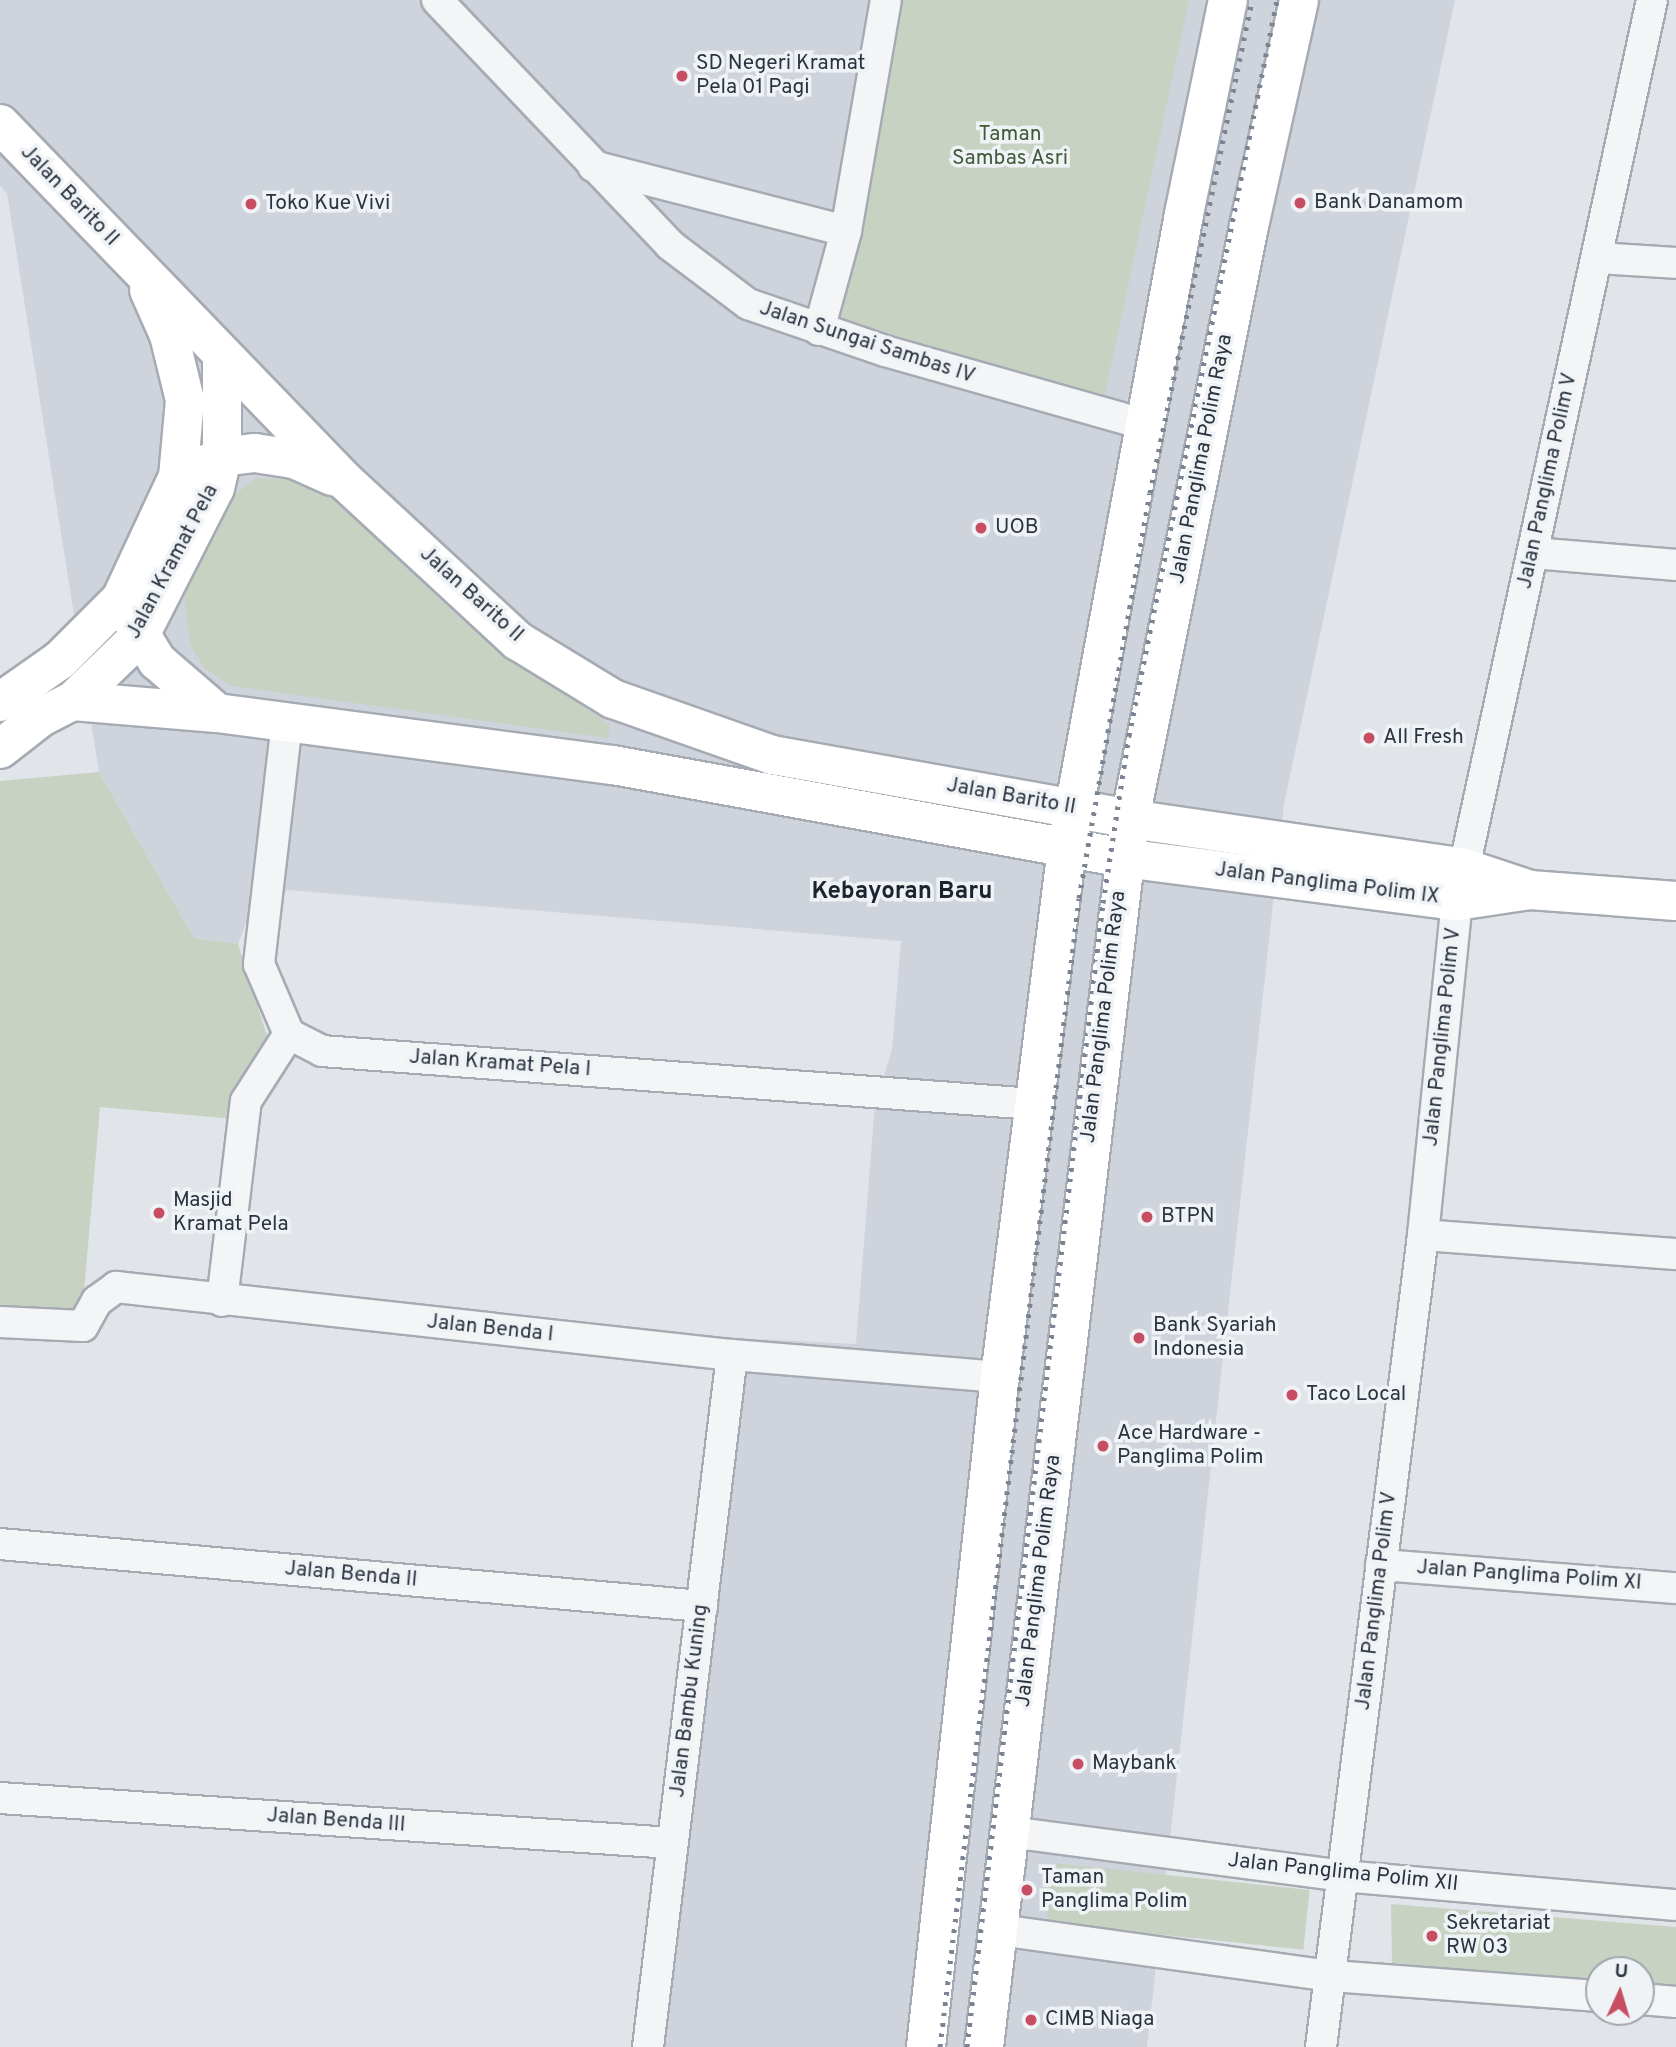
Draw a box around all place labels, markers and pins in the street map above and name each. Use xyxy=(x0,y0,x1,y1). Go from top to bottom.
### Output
place label: SD Negeri Kramat Pela 01 Pagi xyxy=(696,51,865,101)
marker: SD Negeri Kramat Pela 01 Pagi xyxy=(674,68,690,84)
place label: Bank Danamom xyxy=(1314,190,1463,216)
place label: Toko Kue Vivi xyxy=(265,191,391,217)
marker: Bank Danamom xyxy=(1292,195,1308,211)
marker: Toko Kue Vivi xyxy=(243,196,259,212)
place label: UOB xyxy=(995,515,1038,541)
marker: UOB xyxy=(973,520,989,536)
place label: All Fresh xyxy=(1383,725,1464,751)
marker: All Fresh xyxy=(1361,730,1377,746)
place label: Masjid Kramat Pela xyxy=(173,1188,289,1238)
place label: BTPN xyxy=(1161,1204,1215,1230)
marker: Masjid Kramat Pela xyxy=(151,1205,167,1221)
marker: BTPN xyxy=(1139,1209,1155,1225)
place label: Bank Syariah Indonesia xyxy=(1153,1313,1277,1363)
marker: Bank Syariah Indonesia xyxy=(1131,1330,1147,1346)
place label: Taco Local xyxy=(1306,1382,1406,1408)
marker: Taco Local xyxy=(1284,1387,1300,1403)
place label: Ace Hardware - Panglima Polim xyxy=(1117,1421,1263,1471)
marker: Ace Hardware - Panglima Polim xyxy=(1095,1438,1111,1454)
place label: Maybank xyxy=(1092,1751,1177,1777)
marker: Maybank xyxy=(1070,1756,1086,1772)
place label: Taman Panglima Polim xyxy=(1041,1865,1187,1915)
marker: Taman Panglima Polim xyxy=(1019,1882,1035,1898)
place label: Sekretariat RW 03 xyxy=(1446,1911,1551,1961)
marker: Sekretariat RW 03 xyxy=(1424,1928,1440,1944)
place label: CIMB Niaga xyxy=(1045,2007,1154,2033)
marker: CIMB Niaga xyxy=(1023,2012,1039,2028)

